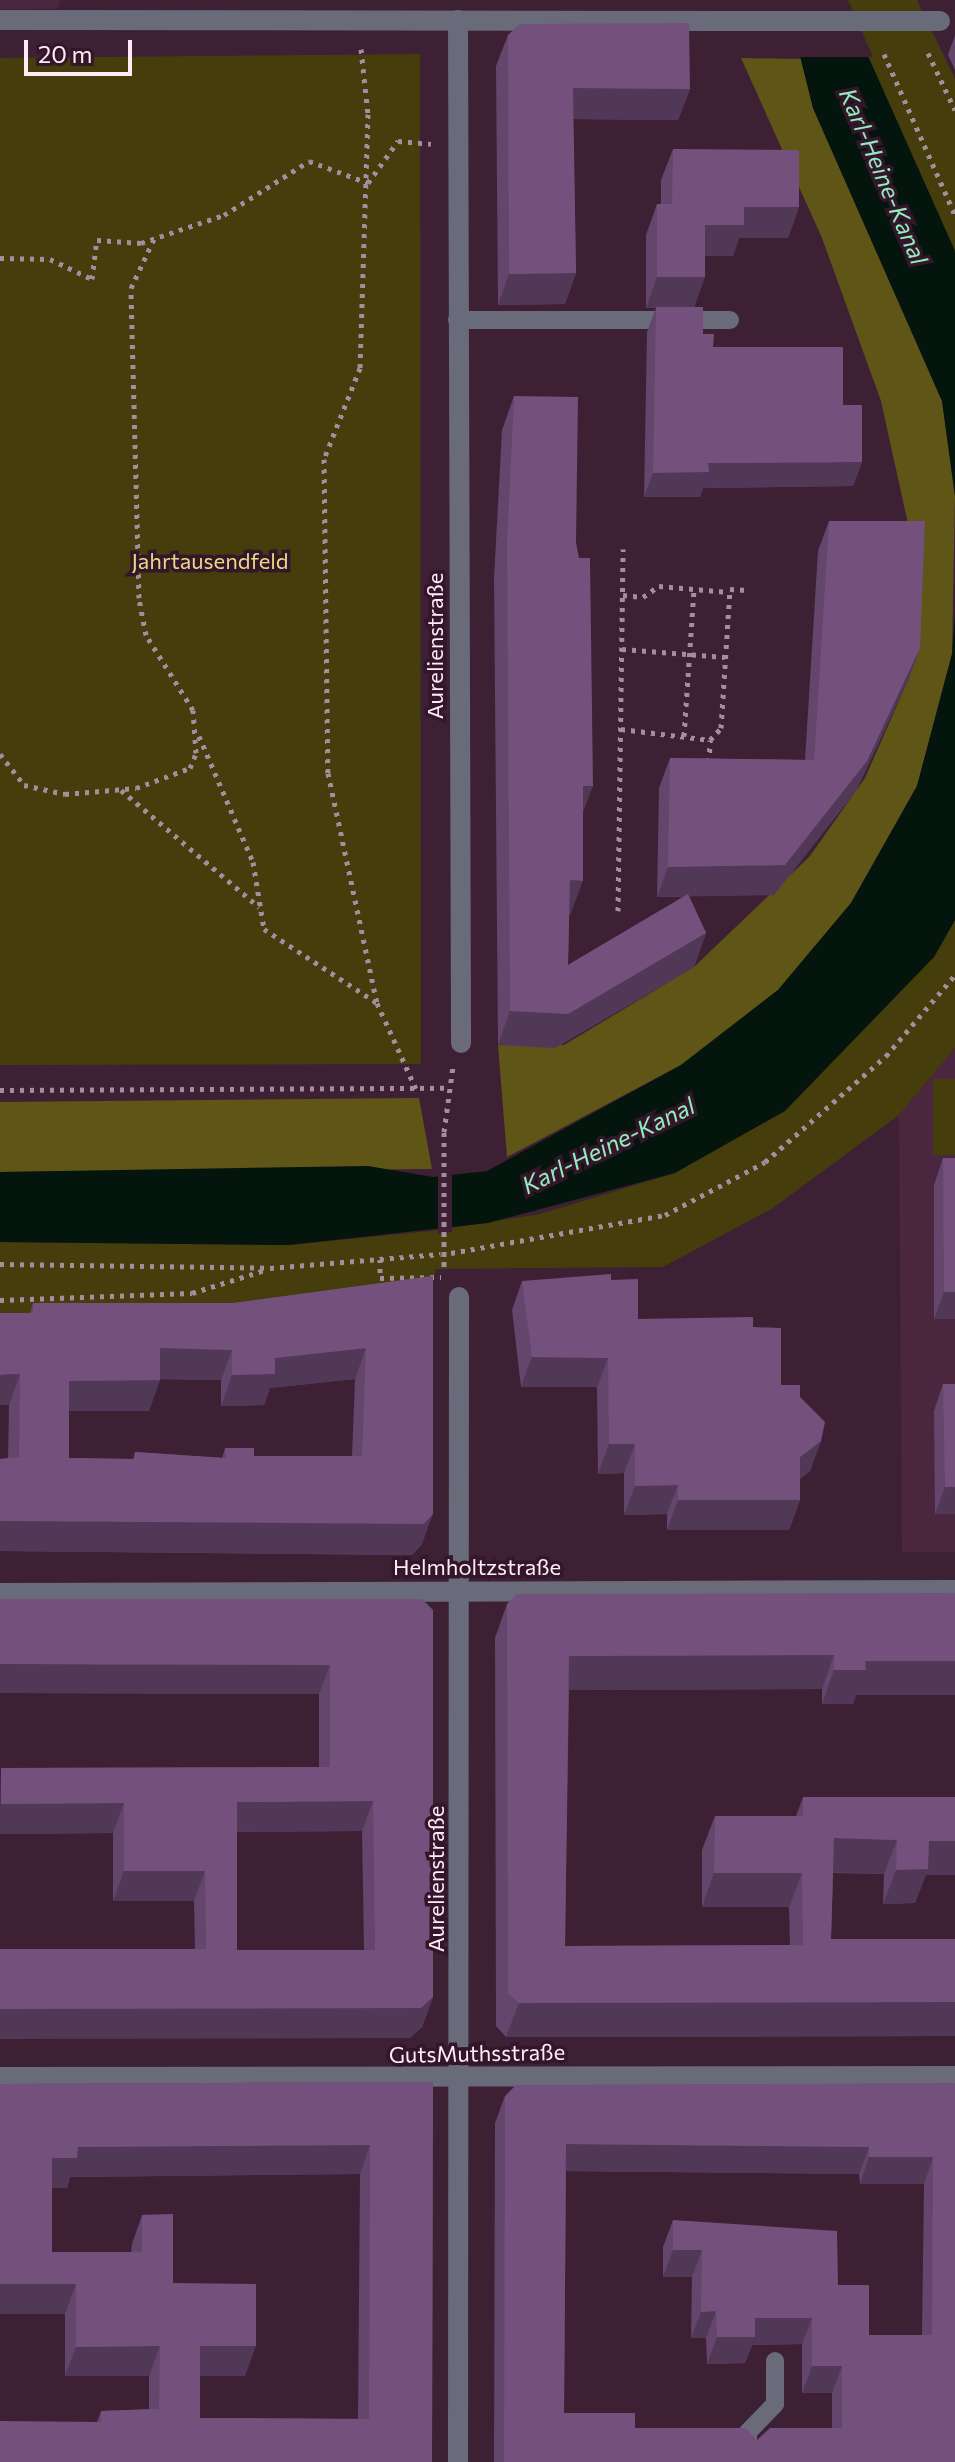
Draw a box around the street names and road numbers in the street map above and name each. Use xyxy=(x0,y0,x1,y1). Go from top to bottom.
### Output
street label: Aurelienstraße xyxy=(422,573,448,719)
street label: Helmholtzstraße xyxy=(393,1554,561,1580)
street label: Aurelienstraße xyxy=(423,1806,449,1952)
street label: GutsMuthsstraße xyxy=(389,2038,565,2068)

